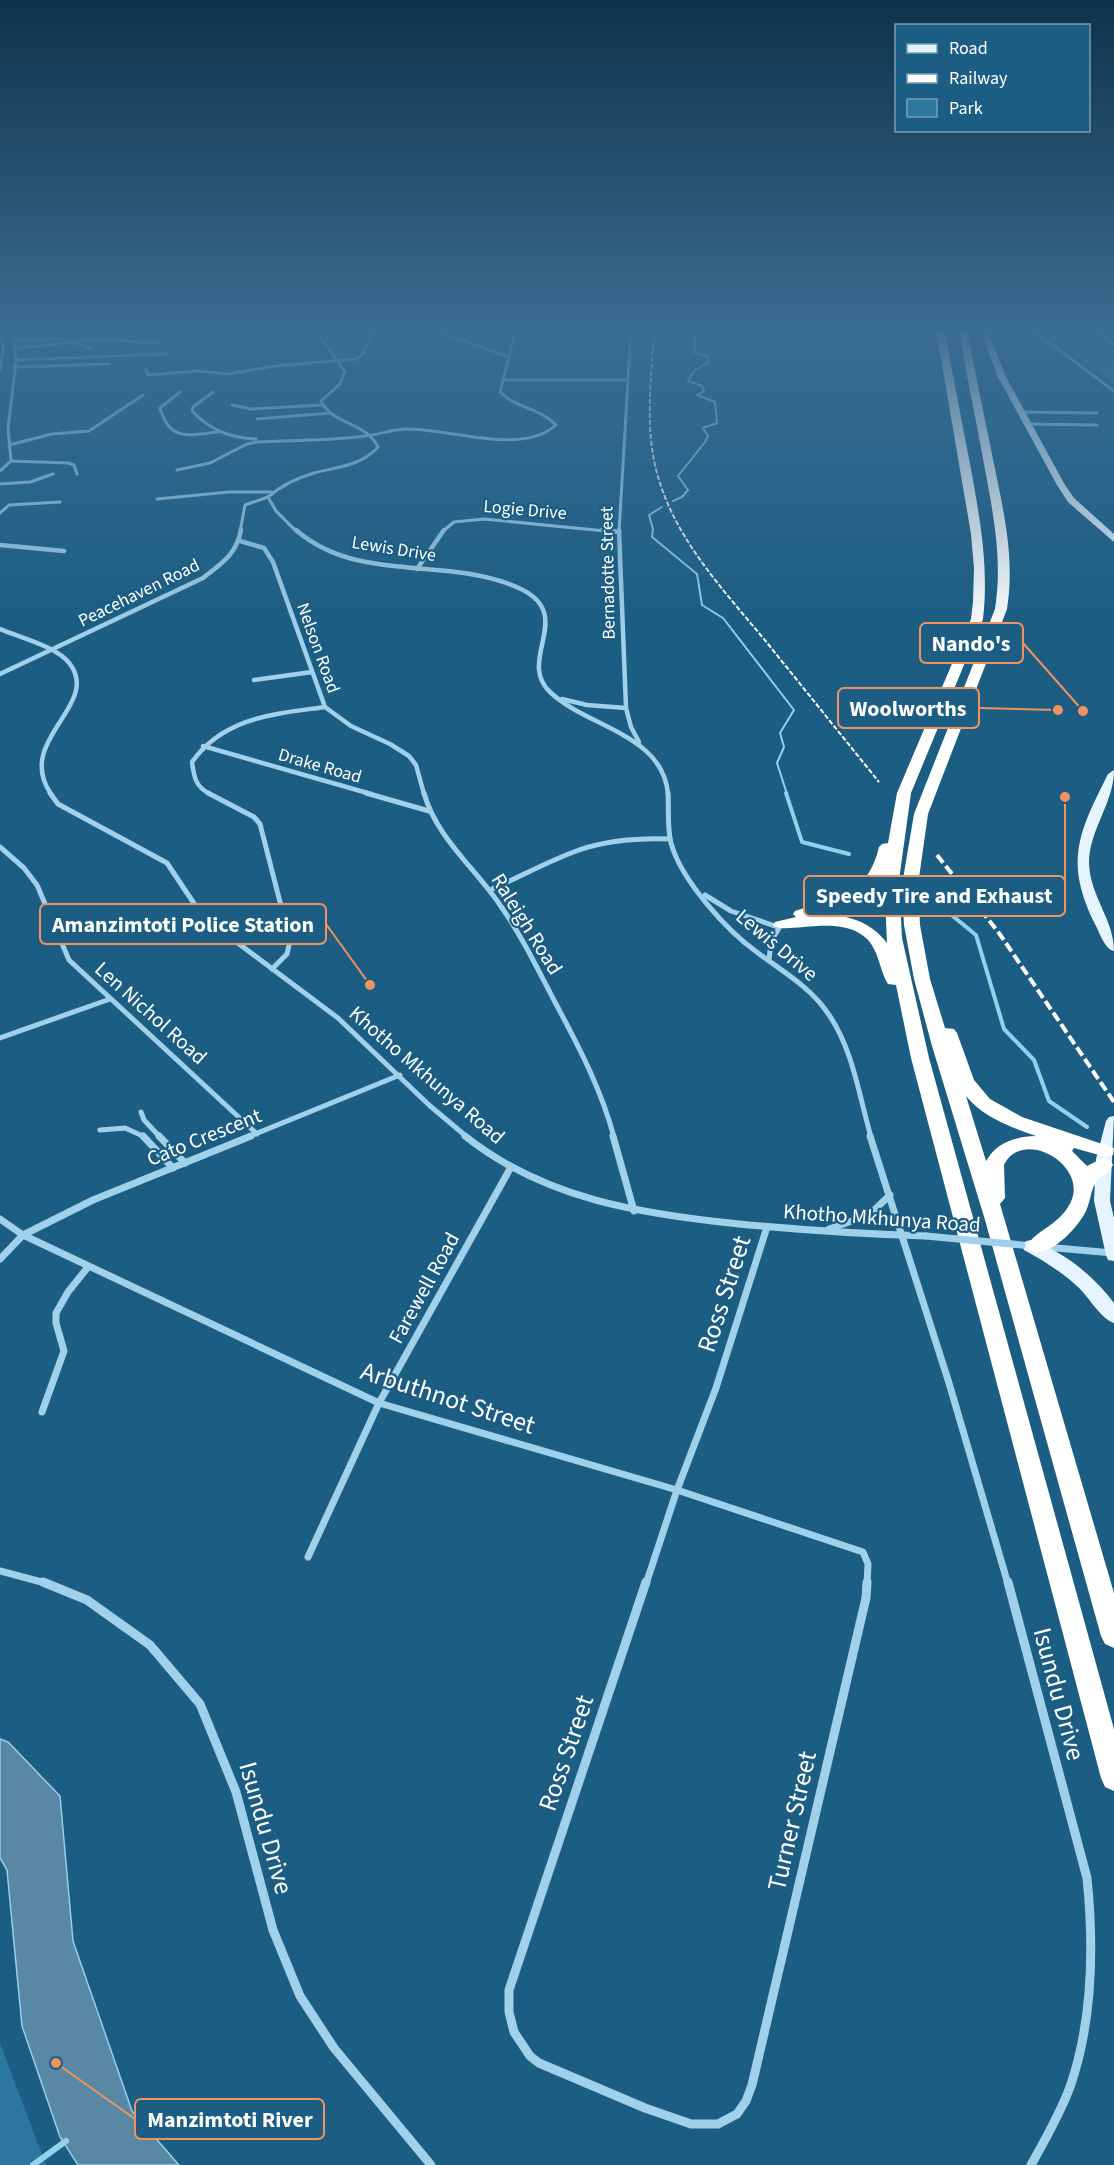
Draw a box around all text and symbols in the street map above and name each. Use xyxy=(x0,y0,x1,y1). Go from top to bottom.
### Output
legend xyxy=(895,24,1090,132)
text: Road xyxy=(949,36,988,61)
text: Railway xyxy=(949,66,1008,91)
text: Park xyxy=(949,96,983,121)
street label: Logie Drive xyxy=(482,494,568,526)
street label: Bernadotte Street xyxy=(594,506,622,640)
street label: Lewis Drive xyxy=(350,530,438,568)
street label: Peacehaven Road xyxy=(74,553,204,633)
street label: Nelson Road xyxy=(290,599,346,697)
callout: Nando's xyxy=(920,623,1023,663)
text: Nando's xyxy=(931,628,1011,660)
callout: Woolworths xyxy=(838,688,979,728)
text: Woolworths xyxy=(849,693,967,725)
street label: Drake Road xyxy=(275,742,365,790)
street label: Raleigh Road xyxy=(484,867,570,981)
callout: Speedy Tire and Exhaust xyxy=(804,876,1065,916)
text: Speedy Tire and Exhaust xyxy=(816,880,1053,912)
street label: Lewis Drive xyxy=(729,902,825,988)
callout: Amanzimtoti Police Station xyxy=(40,904,326,944)
text: Amanzimtoti Police Station xyxy=(51,909,314,941)
street label: Len Nichol Road xyxy=(88,954,214,1072)
street label: Khotho Mkhunya Road xyxy=(342,999,512,1151)
street label: Cato Crescent xyxy=(142,1100,266,1174)
street label: Khotho Mkhunya Road xyxy=(782,1196,982,1240)
street label: Farewell Road xyxy=(381,1227,467,1349)
street label: Ross Street xyxy=(688,1231,760,1357)
street label: Arbuthnot Street xyxy=(356,1352,540,1444)
street label: Isundu Drive xyxy=(1024,1623,1094,1765)
street label: Ross Street xyxy=(529,1690,603,1816)
street label: Turner Street xyxy=(758,1747,826,1895)
street label: Isundu Drive xyxy=(229,1757,303,1899)
callout: Manzimtoti River xyxy=(135,2099,324,2139)
text: Manzimtoti River xyxy=(147,2104,313,2136)

